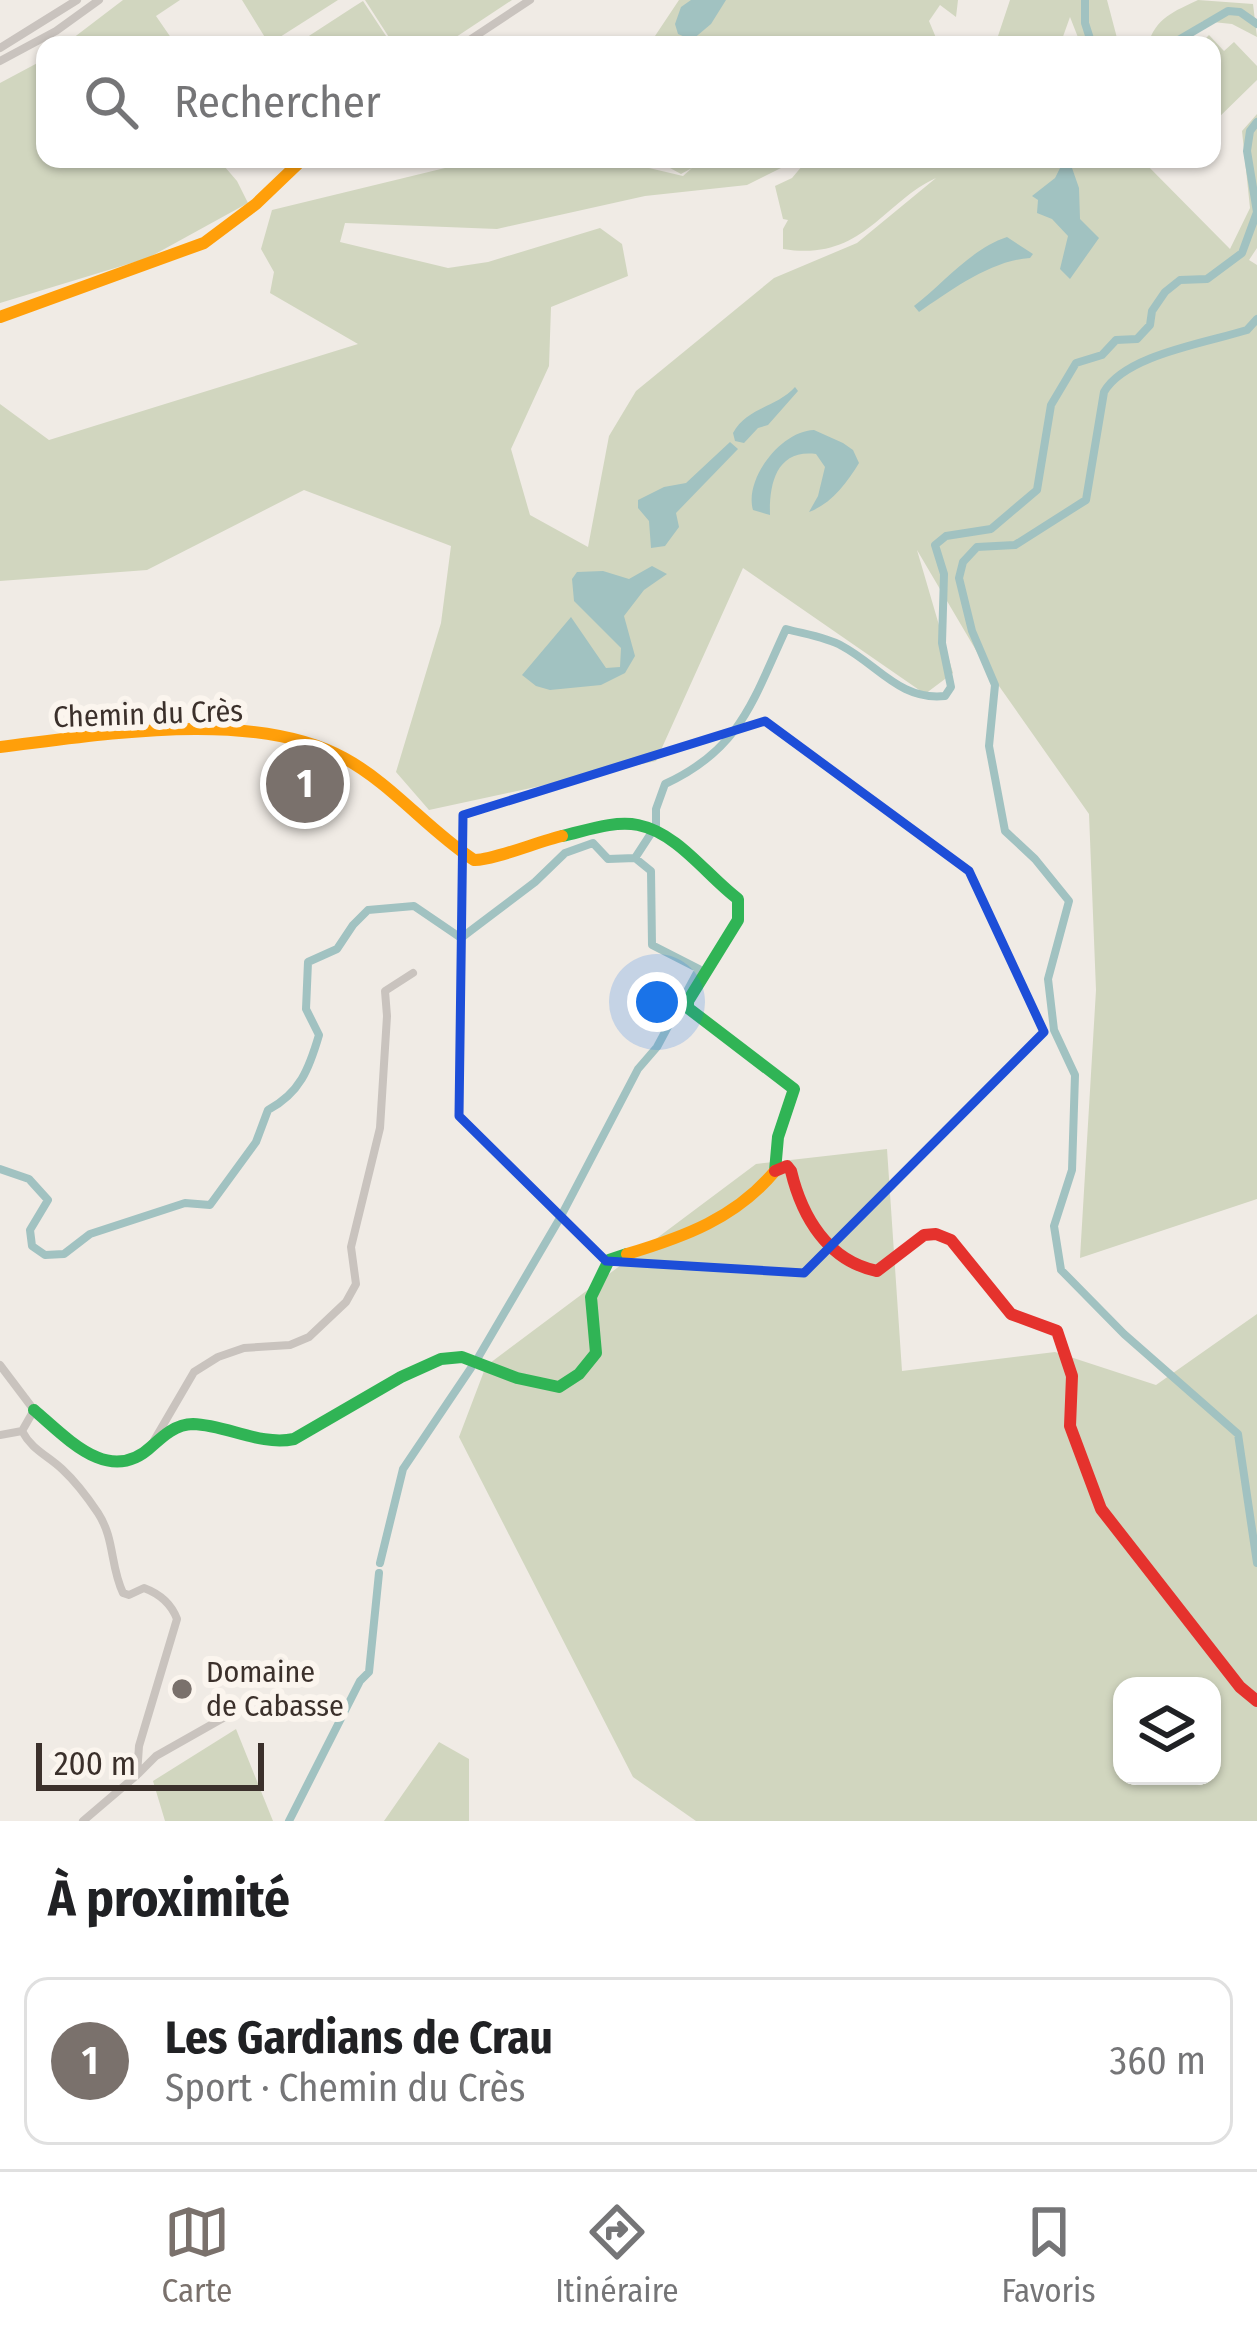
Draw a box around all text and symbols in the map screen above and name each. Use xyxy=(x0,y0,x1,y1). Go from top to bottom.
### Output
search box xyxy=(36,36,1221,168)
icon: search xyxy=(78,69,144,135)
text: Rechercher xyxy=(174,75,381,129)
street label: Chemin du Crès xyxy=(52,693,244,735)
pin: 1 xyxy=(266,739,344,829)
your location xyxy=(627,972,687,1032)
place label: Domaine de Cabasse xyxy=(206,1654,344,1724)
marker: Domaine de Cabasse xyxy=(169,1676,195,1702)
map controls xyxy=(1113,1677,1221,1785)
button: layers xyxy=(1113,1677,1221,1785)
scale bar xyxy=(36,1737,264,1790)
text: 200 m xyxy=(54,1744,136,1784)
text: À proximité xyxy=(48,1868,290,1930)
text: Les Gardians de Crau xyxy=(165,2011,553,2065)
text: 1 xyxy=(82,2038,98,2084)
text: 360 m xyxy=(1110,2038,1206,2084)
text: Sport · Chemin du Crès xyxy=(165,2065,525,2111)
tab: Carte xyxy=(161,2199,232,2311)
tab: Itinéraire xyxy=(555,2199,679,2311)
tab: Favoris xyxy=(1002,2199,1096,2311)

